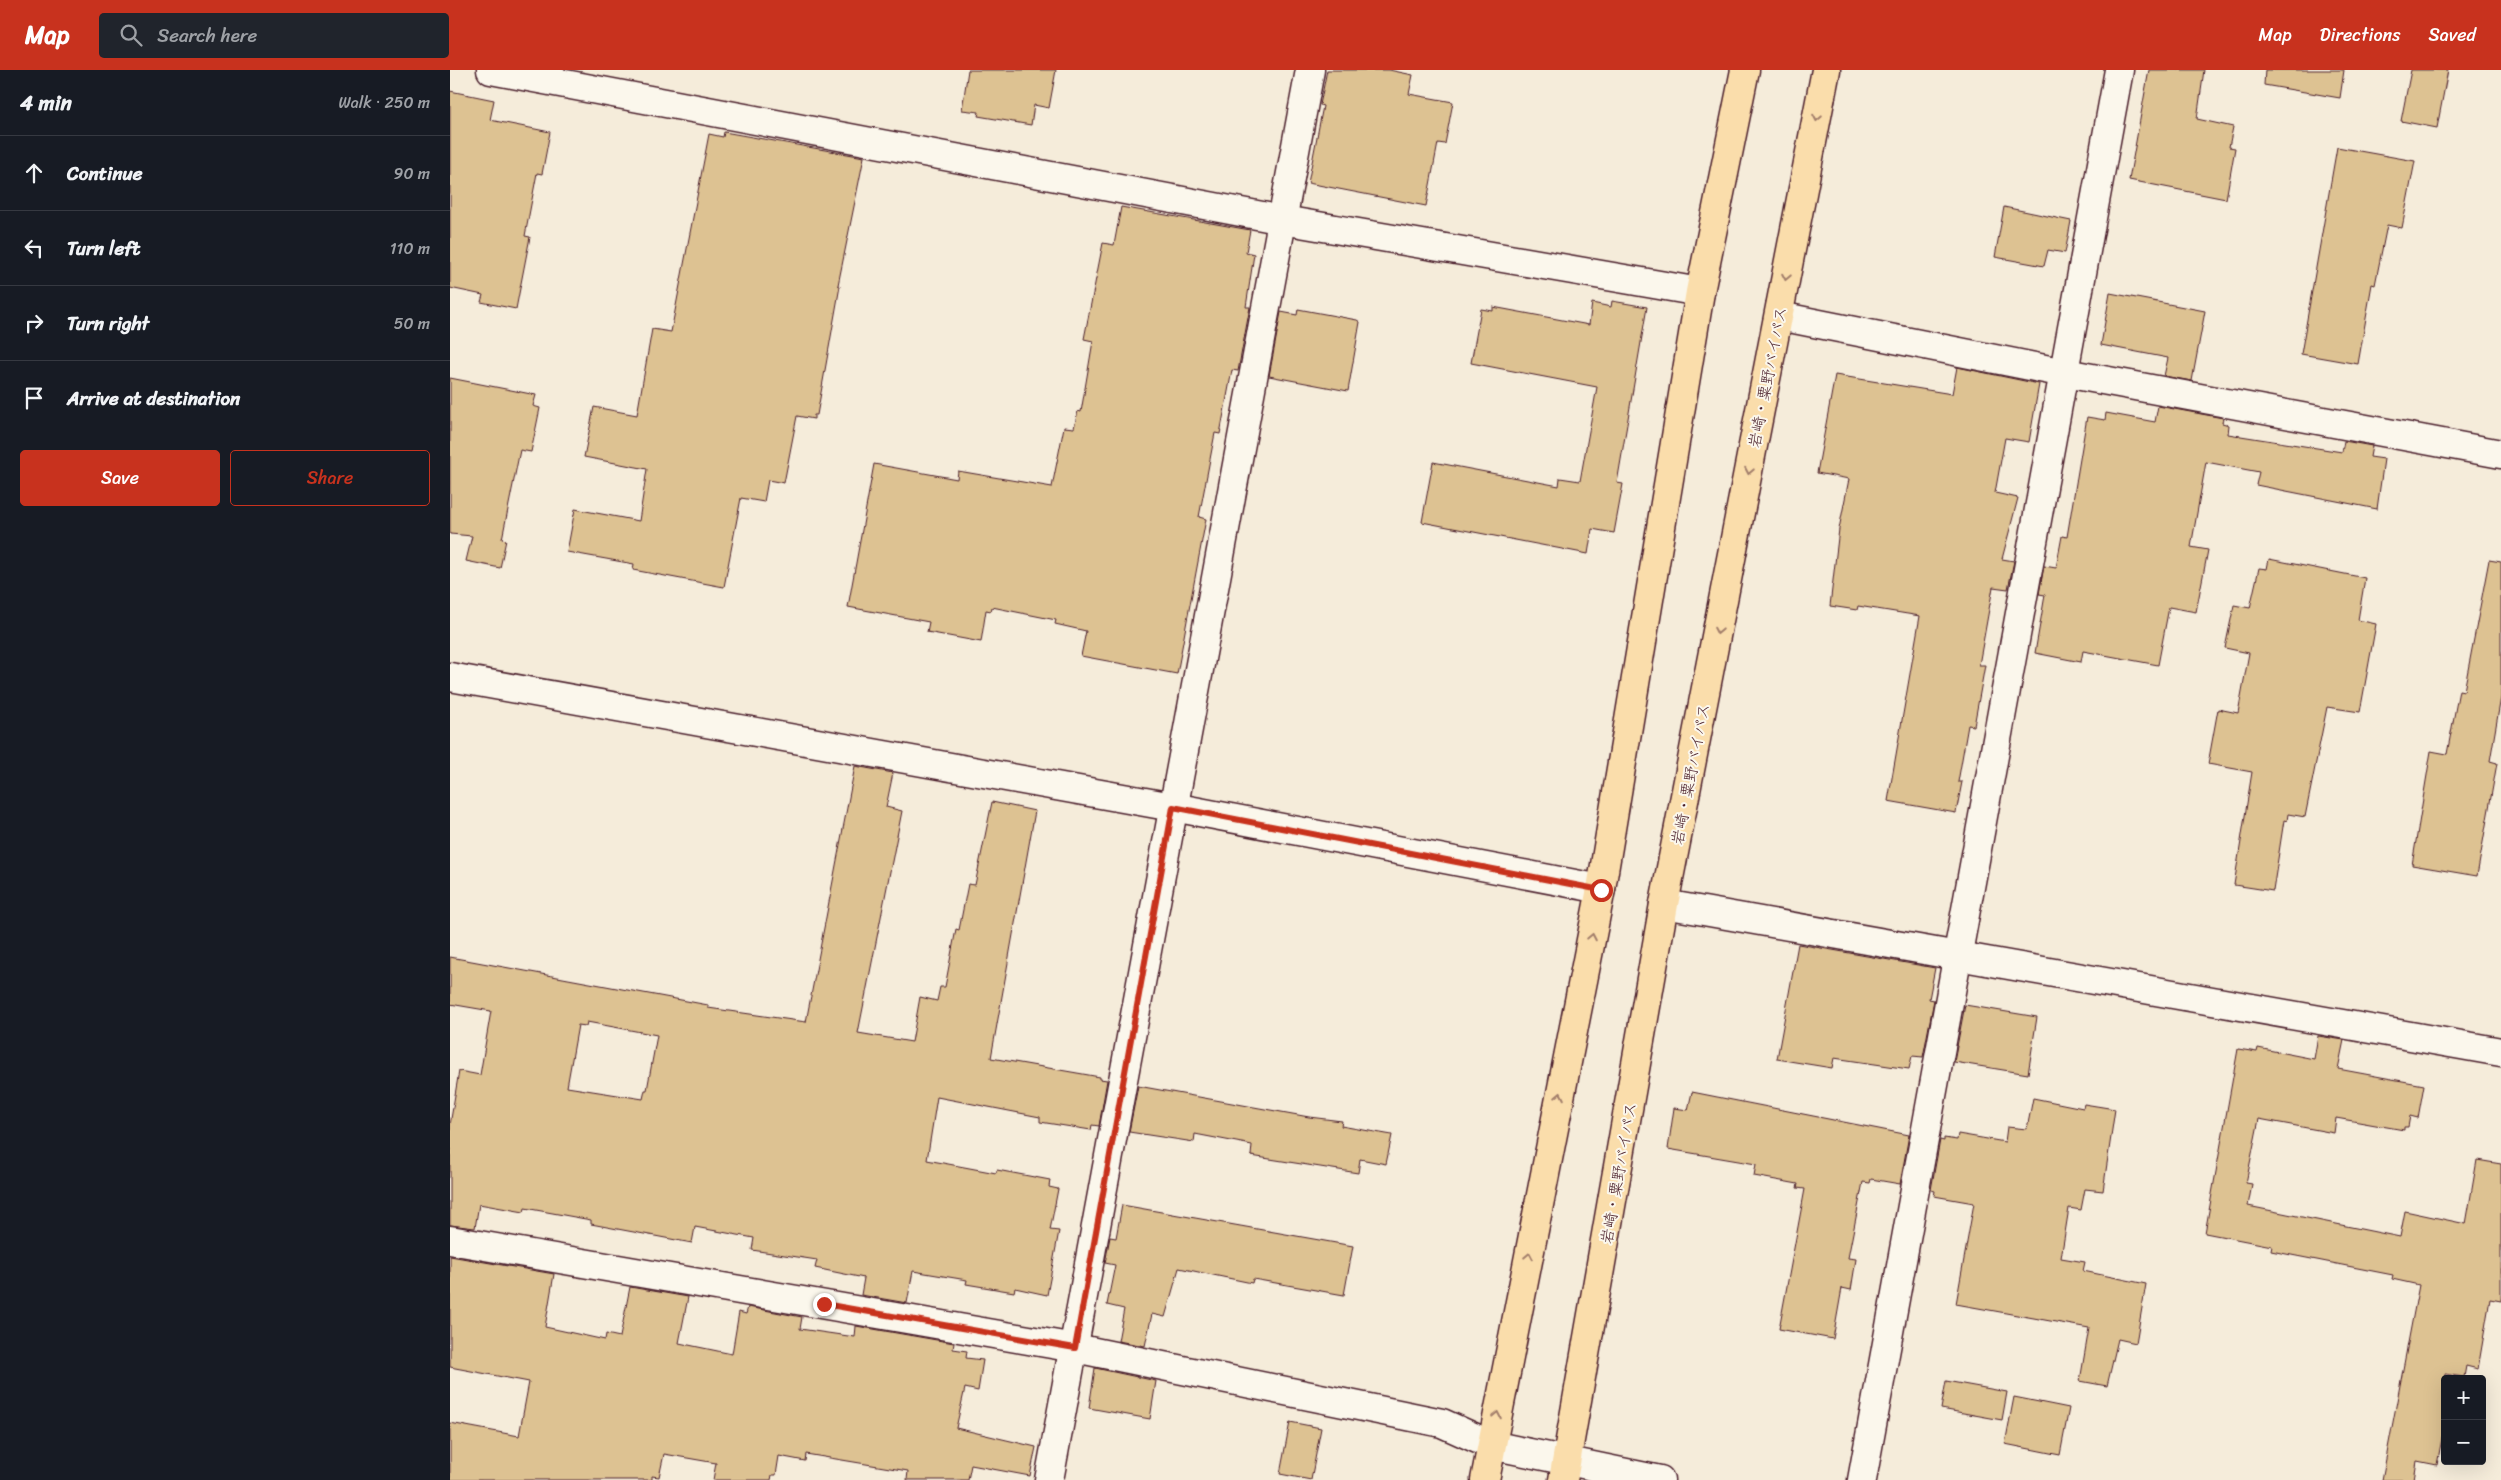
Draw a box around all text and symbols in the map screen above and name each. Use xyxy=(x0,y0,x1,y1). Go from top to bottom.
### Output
search box xyxy=(99,13,449,58)
text: Map xyxy=(25,14,69,56)
text: Search here xyxy=(157,19,257,52)
text: Map xyxy=(2259,19,2292,51)
text: Directions xyxy=(2320,19,2401,51)
text: Saved xyxy=(2429,19,2476,51)
icon: search xyxy=(117,21,145,49)
text: 4 min xyxy=(20,84,72,122)
text: Walk · 250 m xyxy=(338,88,430,117)
one-way arrow xyxy=(1813,113,1823,122)
text: Continue xyxy=(67,157,143,190)
icon: ahead xyxy=(20,159,48,187)
text: 90 m xyxy=(394,159,430,188)
text: Turn left xyxy=(67,232,140,265)
icon: left xyxy=(20,234,48,262)
text: 110 m xyxy=(390,234,430,263)
one-way arrow xyxy=(1782,273,1792,282)
street label: 岩崎・粟野バイパス xyxy=(1740,304,1795,450)
text: Turn right xyxy=(67,307,149,340)
icon: right xyxy=(20,309,48,337)
text: 50 m xyxy=(394,309,430,338)
text: Arrive at destination xyxy=(67,382,240,415)
icon: arrive xyxy=(20,384,48,412)
button: Save xyxy=(20,450,220,506)
button: Share xyxy=(230,450,430,506)
one-way arrow xyxy=(1744,467,1754,476)
one-way arrow xyxy=(1713,626,1723,635)
street label: 岩崎・粟野バイパス xyxy=(1663,701,1718,847)
route start xyxy=(1590,879,1613,902)
one-way arrow xyxy=(1586,932,1597,941)
one-way arrow xyxy=(1555,1092,1565,1101)
street label: 岩崎・粟野バイパス xyxy=(1592,1100,1645,1246)
one-way arrow xyxy=(1523,1251,1534,1260)
route end xyxy=(813,1293,836,1316)
map controls xyxy=(2441,1375,2486,1465)
button: + xyxy=(2441,1375,2486,1420)
one-way arrow xyxy=(1492,1411,1502,1419)
button: − xyxy=(2441,1420,2486,1465)

